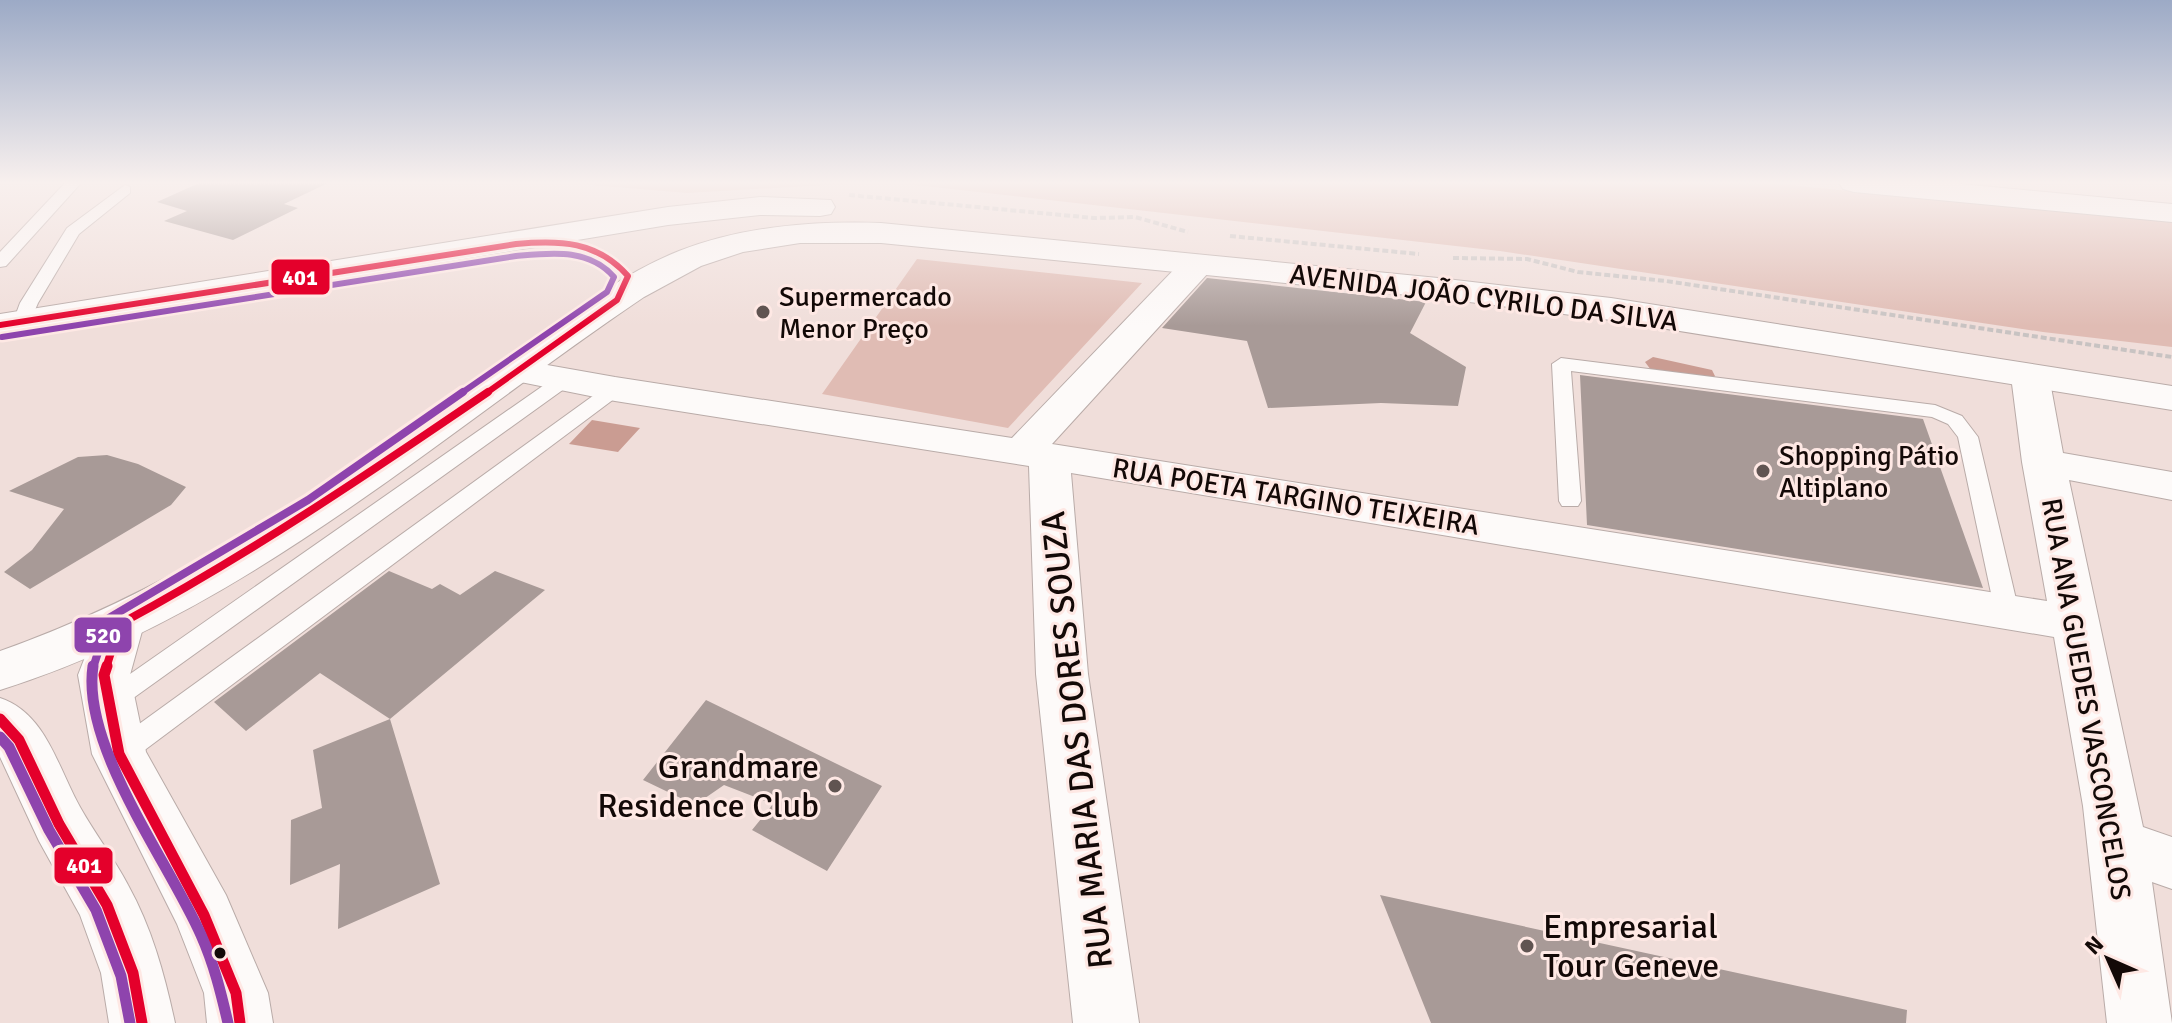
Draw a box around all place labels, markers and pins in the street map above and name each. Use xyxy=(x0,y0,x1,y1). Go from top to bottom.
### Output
place label: Supermercado Menor Preço xyxy=(779,280,952,346)
marker: Supermercado Menor Preço xyxy=(754,303,772,321)
place label: Shopping Pátio Altiplano xyxy=(1779,439,1959,505)
marker: Shopping Pátio Altiplano xyxy=(1754,462,1772,480)
place label: Grandmare Residence Club xyxy=(597,746,819,827)
marker: Grandmare Residence Club xyxy=(826,777,844,795)
place label: Empresarial Tour Geneve xyxy=(1543,906,1719,987)
marker: Empresarial Tour Geneve xyxy=(1518,937,1536,955)
unlabelled marker xyxy=(212,945,228,961)

